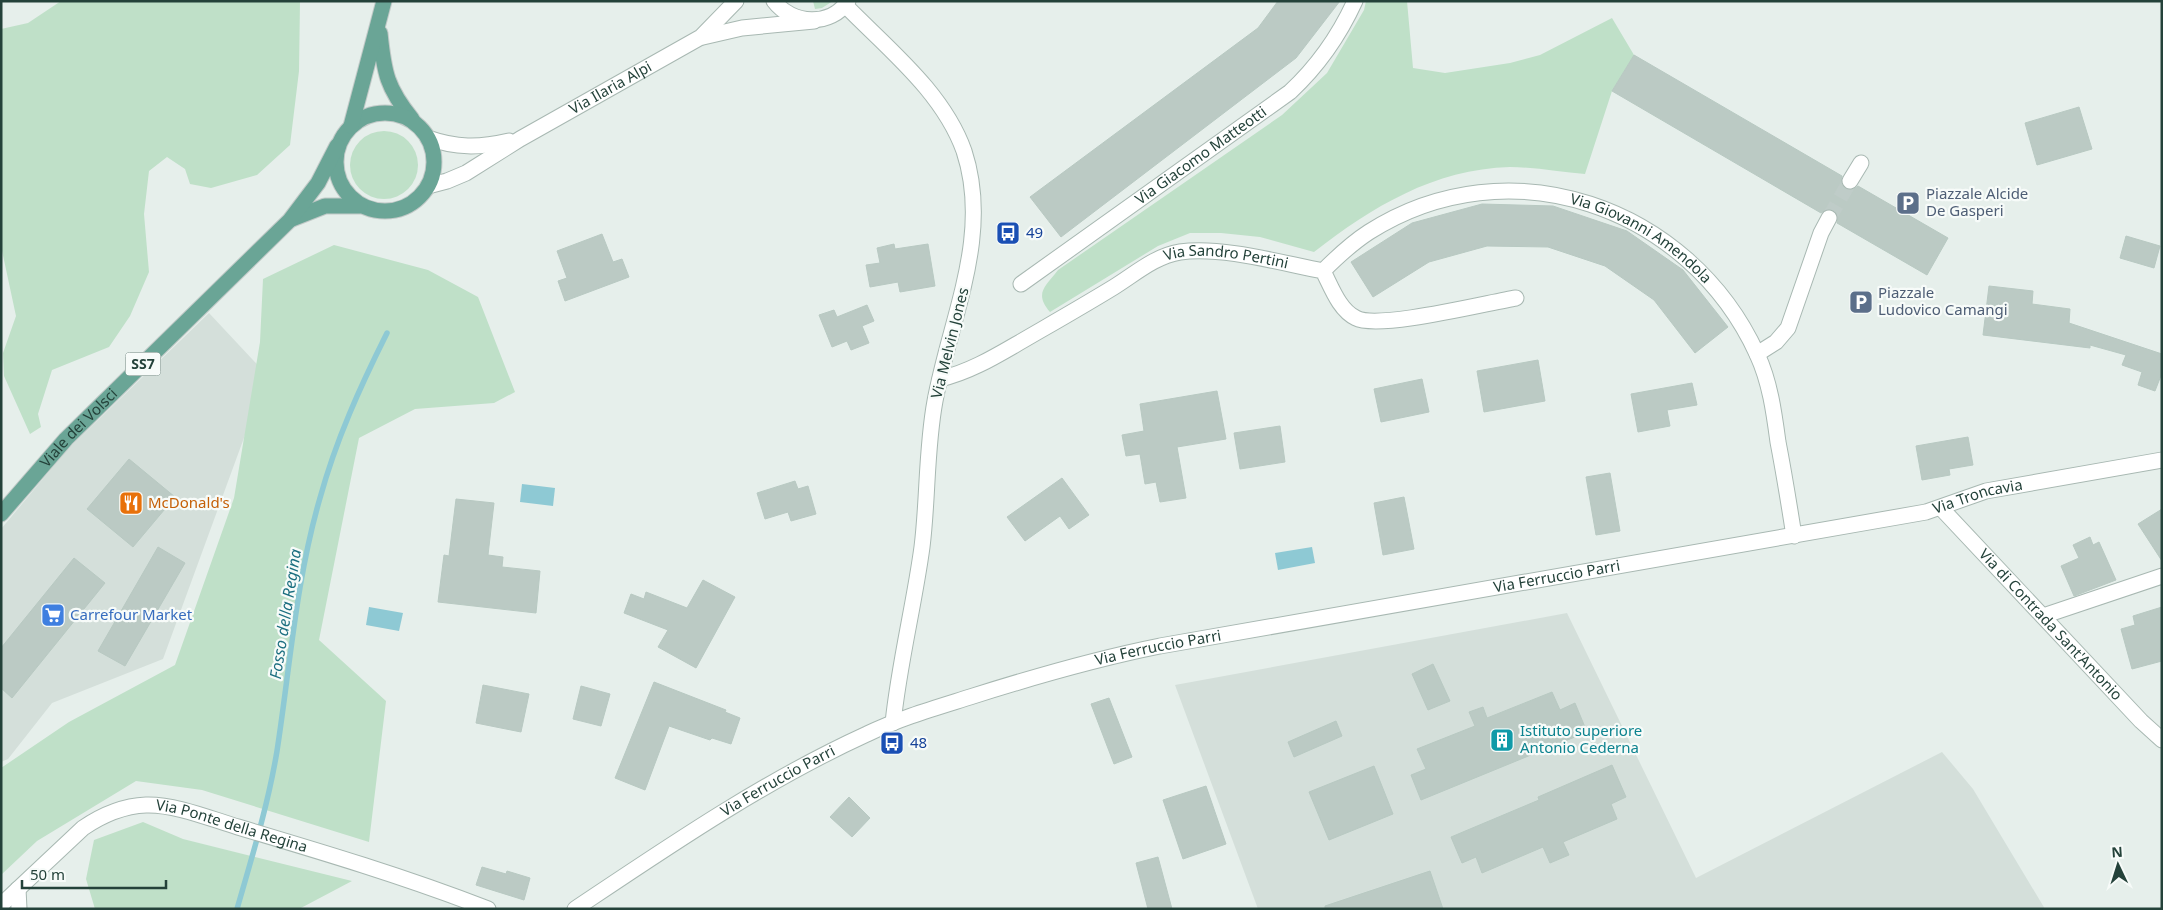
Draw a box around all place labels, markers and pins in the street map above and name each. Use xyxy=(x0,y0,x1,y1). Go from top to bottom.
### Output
place label: Piazzale Alcide De Gasperi xyxy=(1926,183,2028,220)
parking icon: Piazzale Alcide De Gasperi xyxy=(1895,190,1921,216)
bus stop icon: 49 xyxy=(995,220,1021,246)
place label: 49 xyxy=(1026,222,1043,242)
place label: Piazzale Ludovico Camangi xyxy=(1878,282,2008,319)
parking icon: Piazzale Ludovico Camangi xyxy=(1848,289,1874,315)
restaurant icon: McDonald's xyxy=(118,490,144,516)
place label: McDonald's xyxy=(148,492,230,512)
supermarket icon: Carrefour Market xyxy=(40,602,66,628)
place label: Carrefour Market xyxy=(70,604,193,624)
place label: Istituto superiore Antonio Cederna xyxy=(1520,720,1642,757)
building icon: Istituto superiore Antonio Cederna xyxy=(1489,727,1515,753)
bus stop icon: 48 xyxy=(879,730,905,756)
place label: 48 xyxy=(910,732,927,752)

